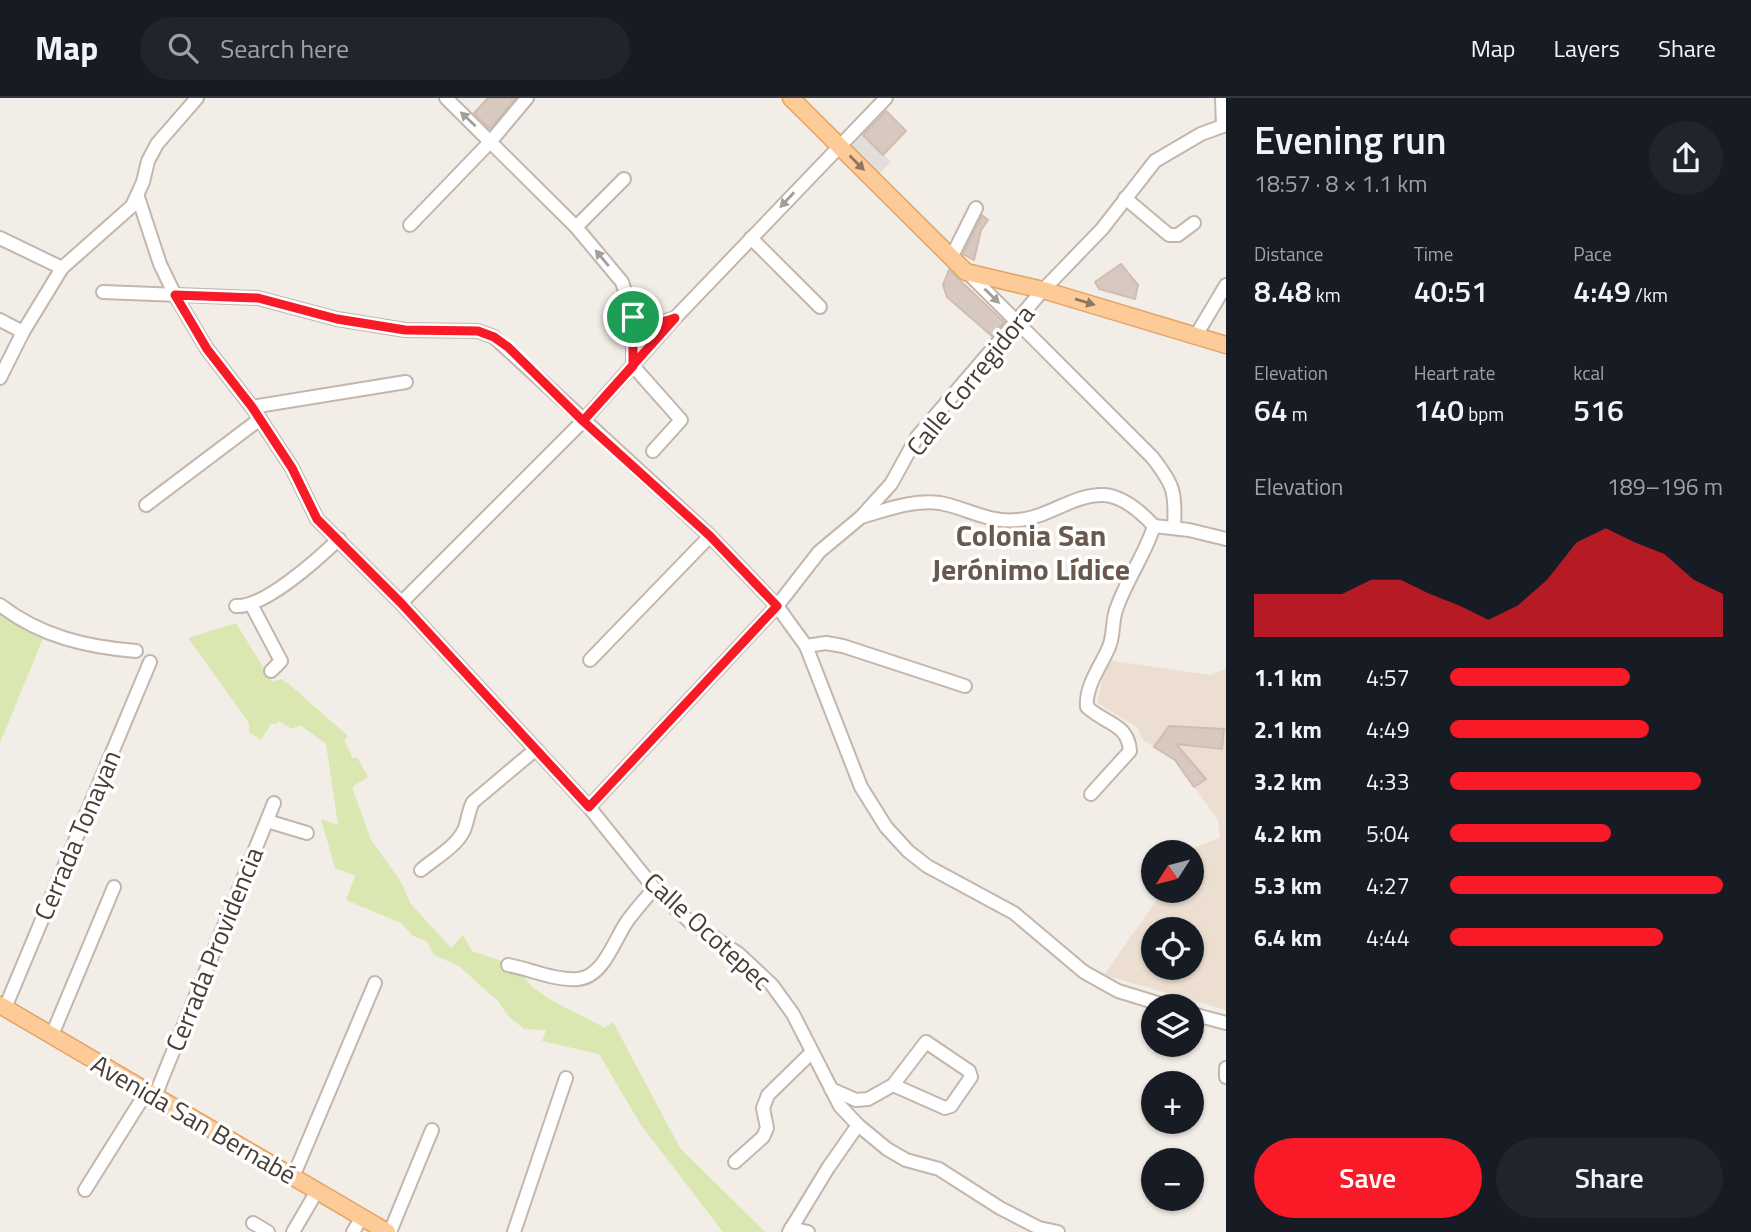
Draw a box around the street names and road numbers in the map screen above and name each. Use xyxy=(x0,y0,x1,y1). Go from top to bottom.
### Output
street label: Calle Corregidora xyxy=(897,296,1043,464)
street label: Cerrada Tonayan xyxy=(24,744,130,926)
street label: Cerrada Providencia xyxy=(155,841,273,1057)
street label: Calle Ocotepec xyxy=(635,863,781,999)
street label: Avenida San Bernabé xyxy=(84,1044,304,1194)

